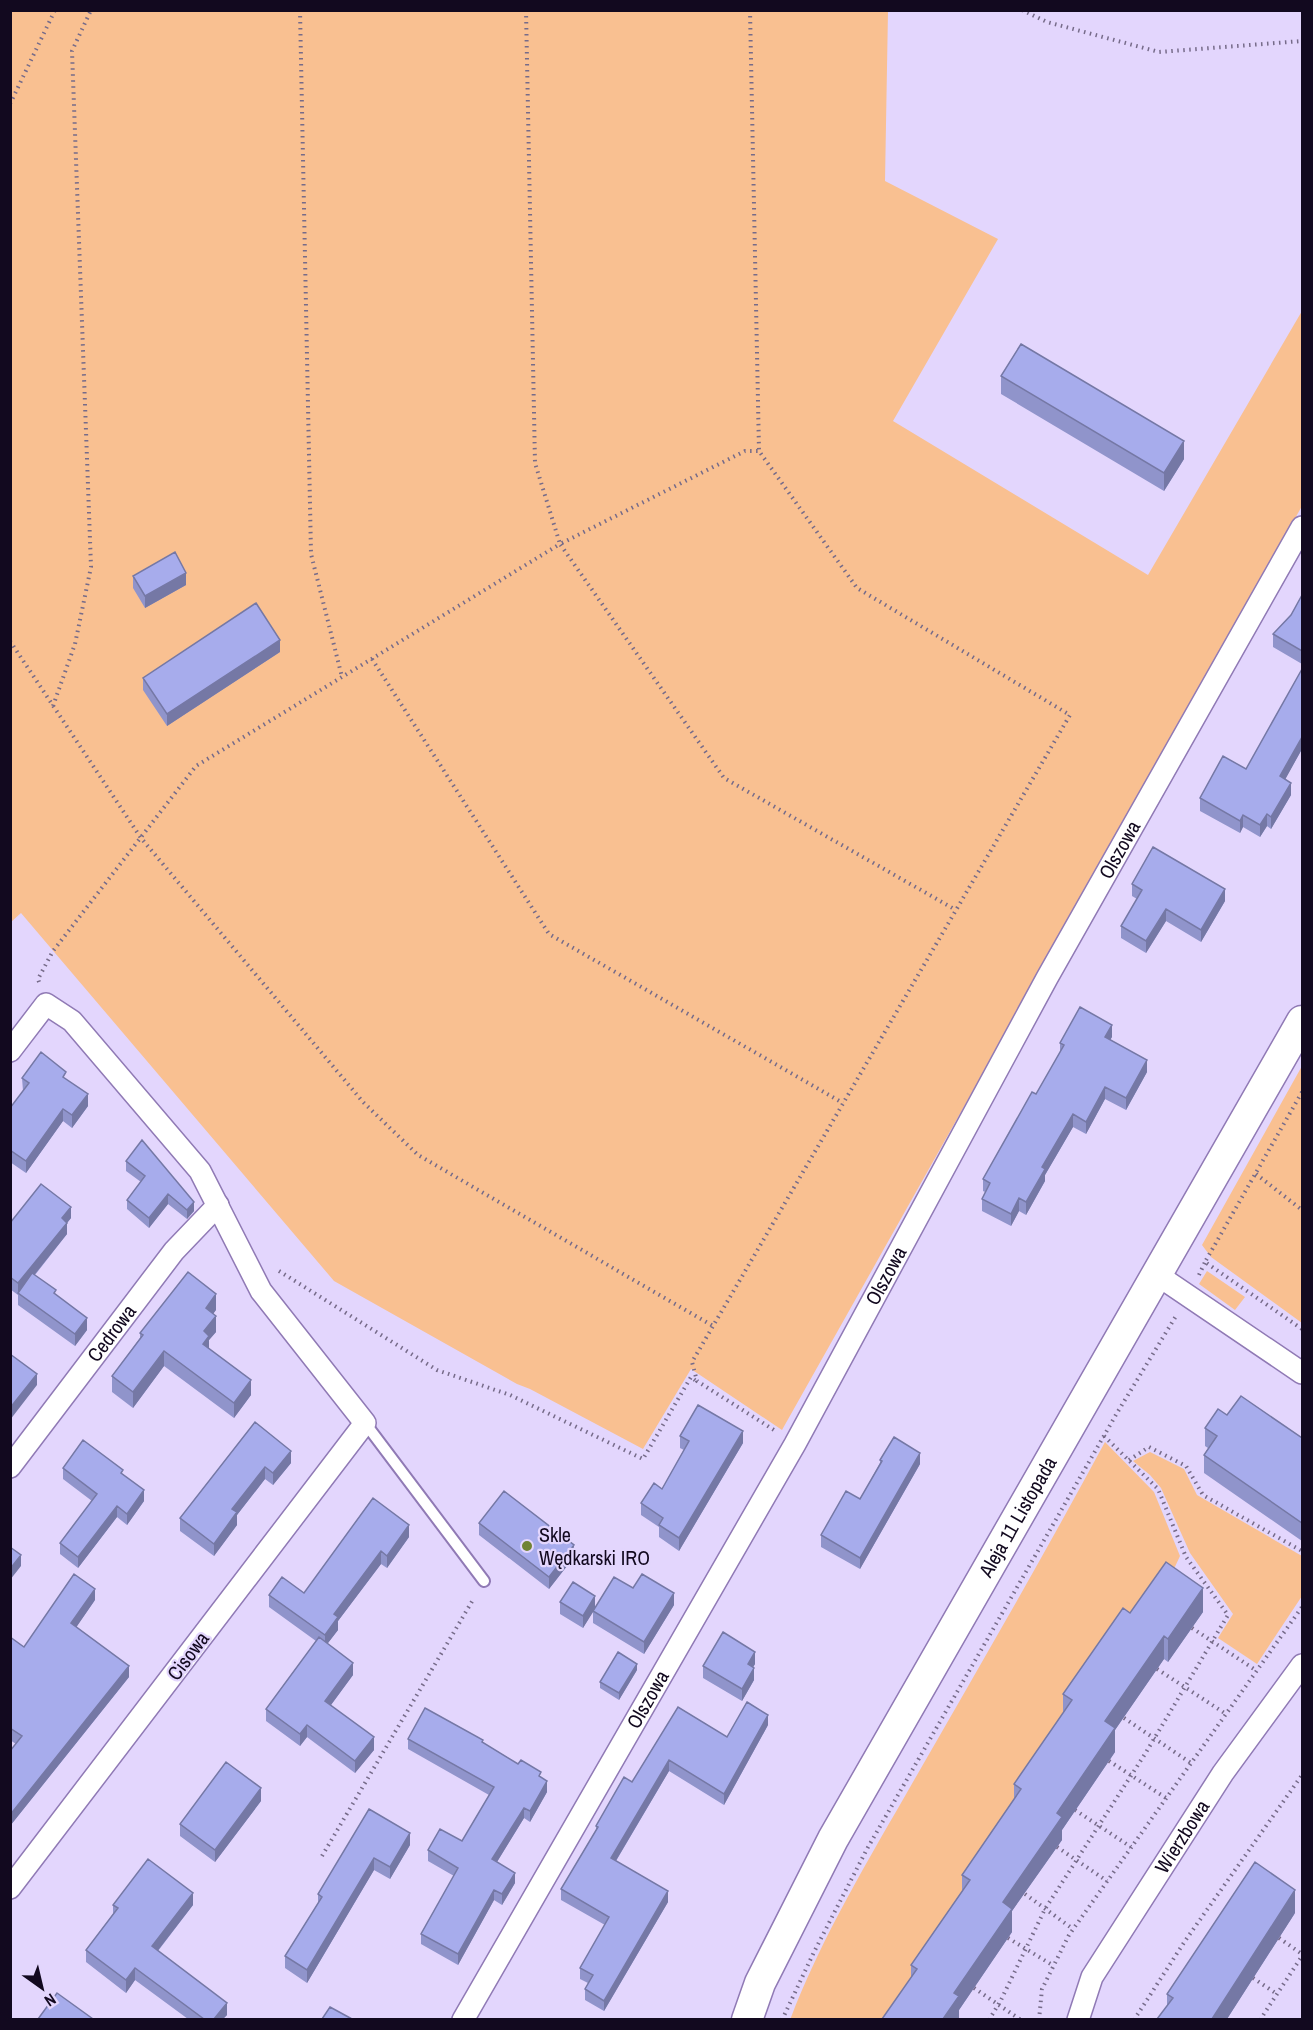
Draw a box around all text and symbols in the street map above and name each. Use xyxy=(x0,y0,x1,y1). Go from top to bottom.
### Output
street label: Olszowa xyxy=(1092,815,1146,883)
street label: Olszowa xyxy=(859,1242,912,1310)
street label: Cedrowa xyxy=(81,1299,142,1367)
street label: Aleja 11 Listopada xyxy=(972,1451,1062,1583)
place label: Skle Wędkarski IRO xyxy=(539,1521,650,1571)
marker: Skle Wędkarski IRO xyxy=(520,1539,534,1553)
street label: Cisowa xyxy=(160,1626,215,1686)
street label: Olszowa xyxy=(620,1665,675,1733)
street label: Wierzbowa xyxy=(1148,1795,1215,1878)
north arrow xyxy=(12,1958,72,2018)
text: N xyxy=(40,1989,60,2012)

